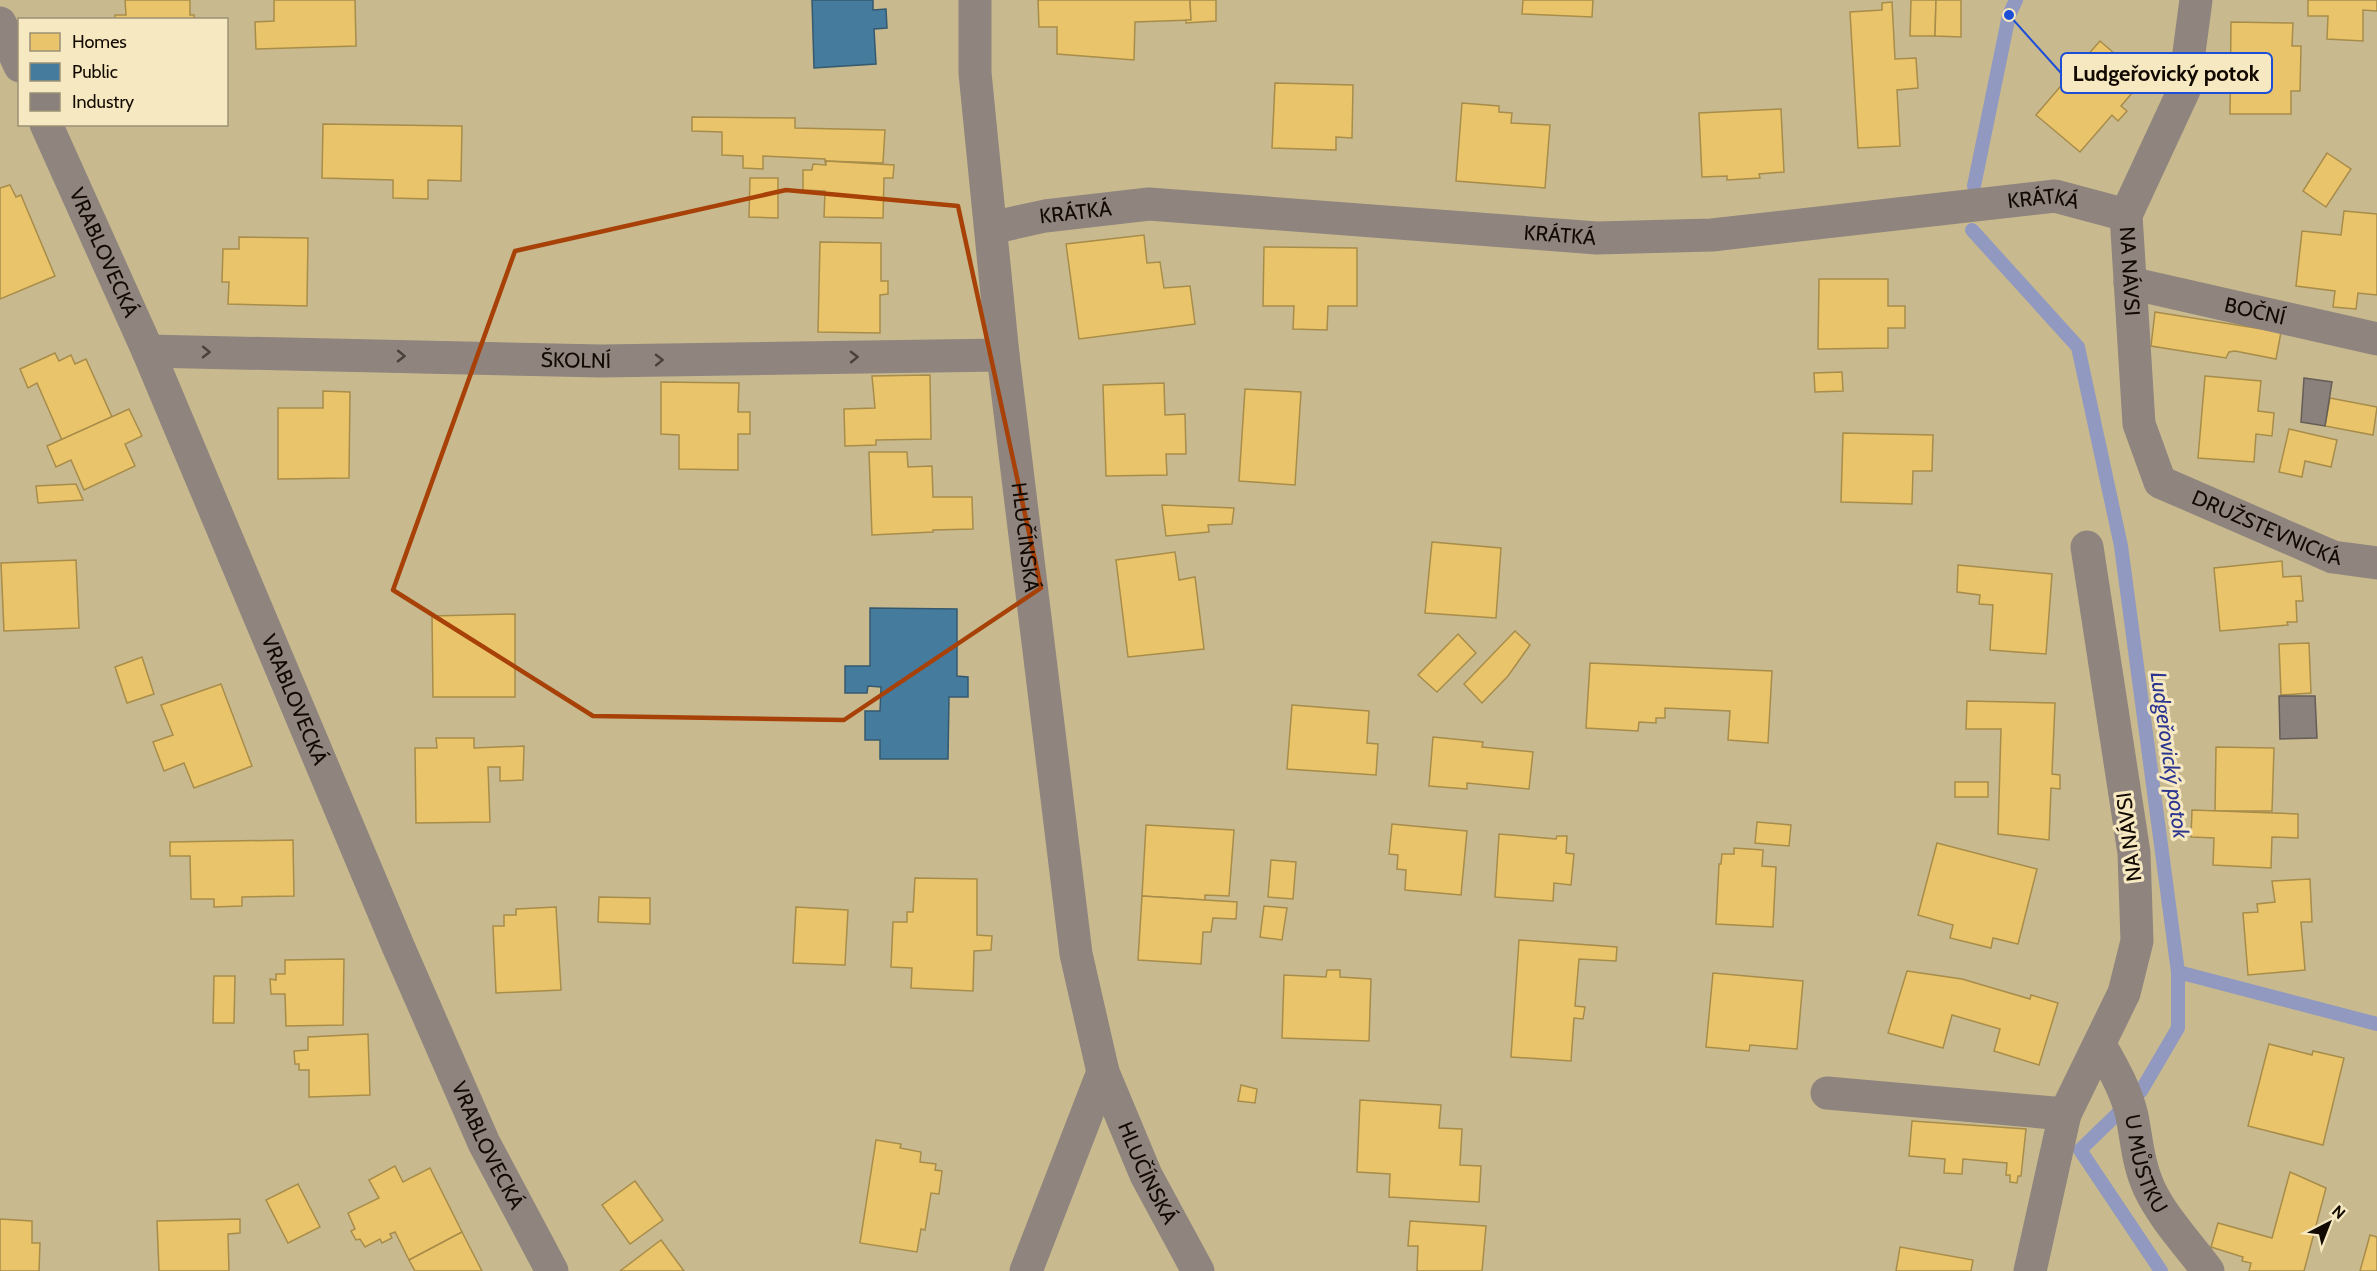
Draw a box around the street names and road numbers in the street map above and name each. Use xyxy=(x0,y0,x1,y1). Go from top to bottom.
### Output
street label: KRÁTKÁ xyxy=(2006,183,2082,214)
street label: VRABLOVECKÁ xyxy=(64,184,144,321)
street label: KRÁTKÁ xyxy=(1038,195,1113,229)
street label: KRÁTKÁ xyxy=(1523,219,1597,250)
street label: NA NÁVSI xyxy=(2115,226,2145,317)
street label: BOČNÍ xyxy=(2222,292,2288,330)
street label: ŠKOLNÍ xyxy=(540,347,611,373)
street label: HLUČÍNSKÁ xyxy=(1007,481,1045,594)
street label: DRUŽSTEVNICKÁ xyxy=(2188,484,2343,570)
street label: VRABLOVECKÁ xyxy=(257,631,333,768)
street label: NA NÁVSI xyxy=(2111,791,2146,883)
street label: VRABLOVECKÁ xyxy=(447,1078,530,1213)
street label: U MŮSTKU xyxy=(2120,1112,2173,1218)
street label: HLUČÍNSKÁ xyxy=(1113,1118,1183,1228)

